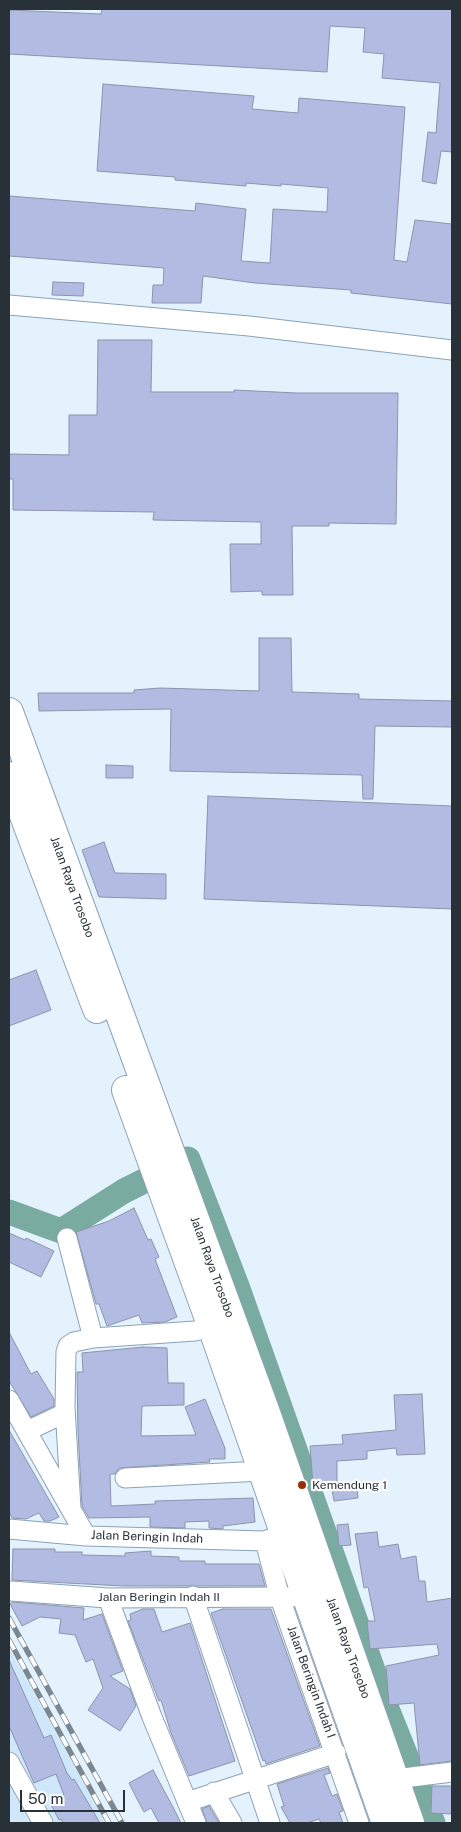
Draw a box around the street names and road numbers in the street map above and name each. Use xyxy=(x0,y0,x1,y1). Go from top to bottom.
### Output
street label: Jalan Raya Trosobo xyxy=(47,835,97,939)
street label: Jalan Raya Trosobo xyxy=(187,1215,237,1319)
street label: Jalan Beringin Indah xyxy=(91,1528,203,1546)
street label: Jalan Beringin Indah II xyxy=(98,1590,220,1604)
street label: Jalan Raya Trosobo xyxy=(323,1596,373,1700)
street label: Jalan Beringin Indah I xyxy=(284,1624,338,1740)

